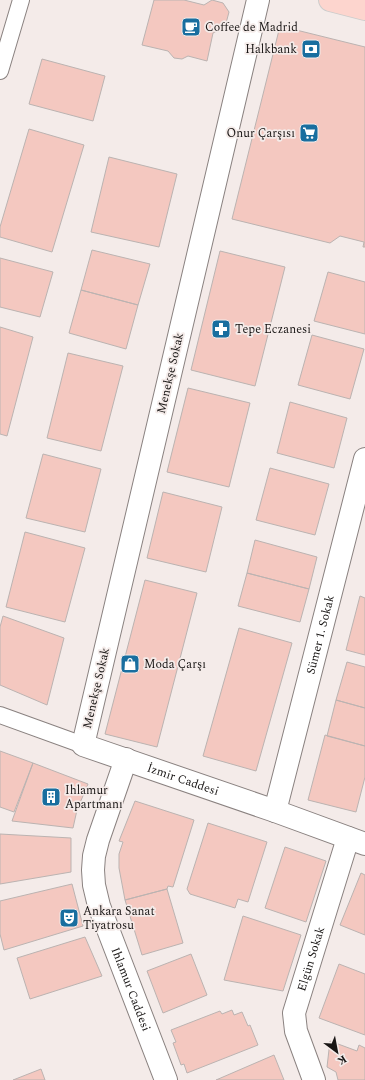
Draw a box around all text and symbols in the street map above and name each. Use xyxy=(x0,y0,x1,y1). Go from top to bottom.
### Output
cafe icon: Coffee de Madrid xyxy=(180,16,202,38)
place label: Coffee de Madrid xyxy=(205,18,298,37)
bank icon: Halkbank xyxy=(300,38,322,60)
place label: Halkbank xyxy=(245,40,297,59)
supermarket icon: Onur Çarşısı xyxy=(298,122,320,144)
place label: Onur Çarşısı xyxy=(227,124,295,143)
pharmacy icon: Tepe Eczanesi xyxy=(210,318,232,340)
place label: Tepe Eczanesi xyxy=(235,320,311,339)
street label: Menekşe Sokak xyxy=(152,330,189,416)
street label: Sümer 1. Sokak xyxy=(301,593,340,677)
street label: Menekşe Sokak xyxy=(78,645,115,731)
shop icon: Moda Çarşı xyxy=(119,653,141,675)
place label: Moda Çarşı xyxy=(144,655,206,674)
street label: İzmir Caddesi xyxy=(144,759,222,801)
place label: Ihlamur Apartmanı xyxy=(65,781,123,814)
building icon: Ihlamur Apartmanı xyxy=(40,786,62,808)
place label: Ankara Sanat Tiyatrosu xyxy=(83,902,155,935)
theatre icon: Ankara Sanat Tiyatrosu xyxy=(58,907,80,929)
street label: Elgün Sokak xyxy=(292,924,330,994)
street label: Ihlamur Caddesi xyxy=(106,945,155,1034)
north arrow xyxy=(317,1032,357,1072)
text: K xyxy=(334,1051,350,1070)

